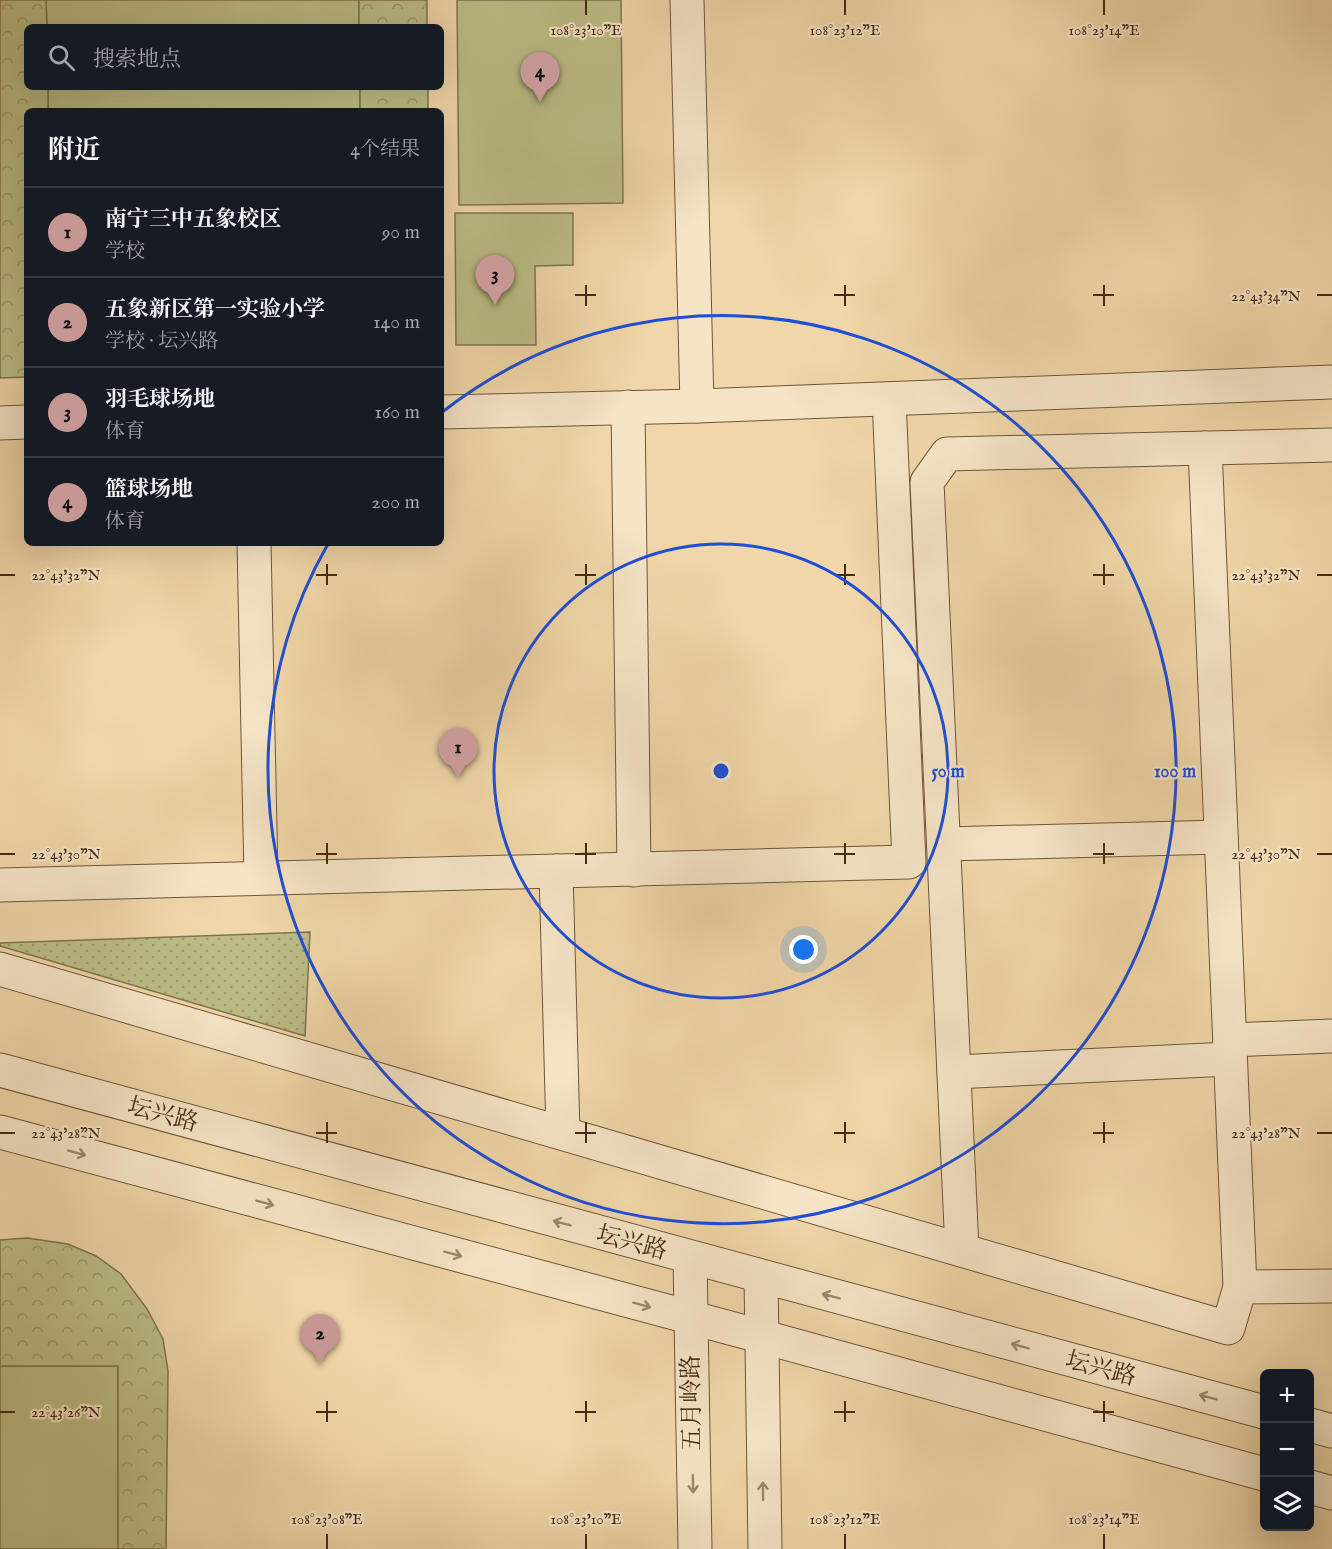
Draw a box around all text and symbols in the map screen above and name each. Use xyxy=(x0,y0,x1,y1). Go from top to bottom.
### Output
text: 108°23'10"E xyxy=(550,21,622,40)
text: 108°23'12"E xyxy=(810,21,880,40)
text: 108°23'14"E xyxy=(1068,21,1140,40)
search box xyxy=(24,24,444,90)
icon: search xyxy=(45,41,78,74)
text: 搜索地点 xyxy=(93,46,181,74)
pin: 4 xyxy=(520,52,560,102)
text: 附近 xyxy=(48,134,100,167)
text: 4个结果 xyxy=(350,137,420,162)
text: 南宁三中五象校区 xyxy=(105,206,281,234)
text: 1 xyxy=(64,220,71,245)
text: 90 m xyxy=(382,220,420,245)
text: 学校 xyxy=(105,239,145,264)
pin: 3 xyxy=(476,256,514,305)
text: 22°43'34"N xyxy=(1231,287,1301,306)
text: 五象新区第一实验小学 xyxy=(105,296,325,324)
text: 2 xyxy=(63,310,72,335)
text: 140 m xyxy=(373,310,420,335)
text: 学校 · 坛兴路 xyxy=(105,329,218,354)
text: 羽毛球场地 xyxy=(105,386,215,414)
text: 3 xyxy=(64,400,71,425)
text: 160 m xyxy=(374,400,420,425)
text: 体育 xyxy=(105,419,145,444)
text: 篮球场地 xyxy=(105,476,193,504)
text: 4 xyxy=(63,490,72,515)
text: 200 m xyxy=(371,490,420,515)
text: 体育 xyxy=(105,509,145,534)
text: 22°43'32"N xyxy=(32,566,101,585)
text: 22°43'32"N xyxy=(1232,566,1301,585)
pin: 1 xyxy=(438,728,478,778)
centre of rings xyxy=(711,761,731,781)
text: 50 m xyxy=(931,761,965,784)
text: 100 m xyxy=(1154,761,1196,784)
text: 22°43'30"N xyxy=(31,845,101,864)
text: 22°43'30"N xyxy=(1231,845,1301,864)
your location xyxy=(789,935,818,964)
street label: 坛兴路 xyxy=(124,1091,201,1140)
text: 22°43'28"N xyxy=(31,1124,101,1143)
text: 22°43'28"N xyxy=(1231,1124,1301,1143)
one-way arrow xyxy=(67,1147,86,1159)
one-way arrow xyxy=(255,1198,274,1210)
one-way arrow xyxy=(553,1217,572,1228)
street label: 坛兴路 xyxy=(593,1219,670,1268)
one-way arrow xyxy=(443,1249,462,1260)
one-way arrow xyxy=(822,1289,841,1301)
one-way arrow xyxy=(632,1299,651,1311)
pin: 2 xyxy=(300,1314,340,1364)
one-way arrow xyxy=(1011,1340,1030,1352)
street label: 坛兴路 xyxy=(1062,1345,1139,1394)
street label: 五月岭路 xyxy=(676,1355,709,1451)
map controls xyxy=(1260,1369,1314,1531)
button: + xyxy=(1260,1369,1314,1423)
one-way arrow xyxy=(1199,1391,1218,1402)
text: 22°43'26"N xyxy=(31,1403,101,1422)
button: − xyxy=(1260,1423,1314,1477)
one-way arrow xyxy=(687,1474,699,1494)
button: layers xyxy=(1260,1477,1314,1531)
one-way arrow xyxy=(758,1481,769,1501)
text: 108°23'08"E xyxy=(291,1510,363,1529)
text: 108°23'10"E xyxy=(550,1510,622,1529)
text: 108°23'12"E xyxy=(810,1510,880,1529)
text: 108°23'14"E xyxy=(1068,1510,1140,1529)

